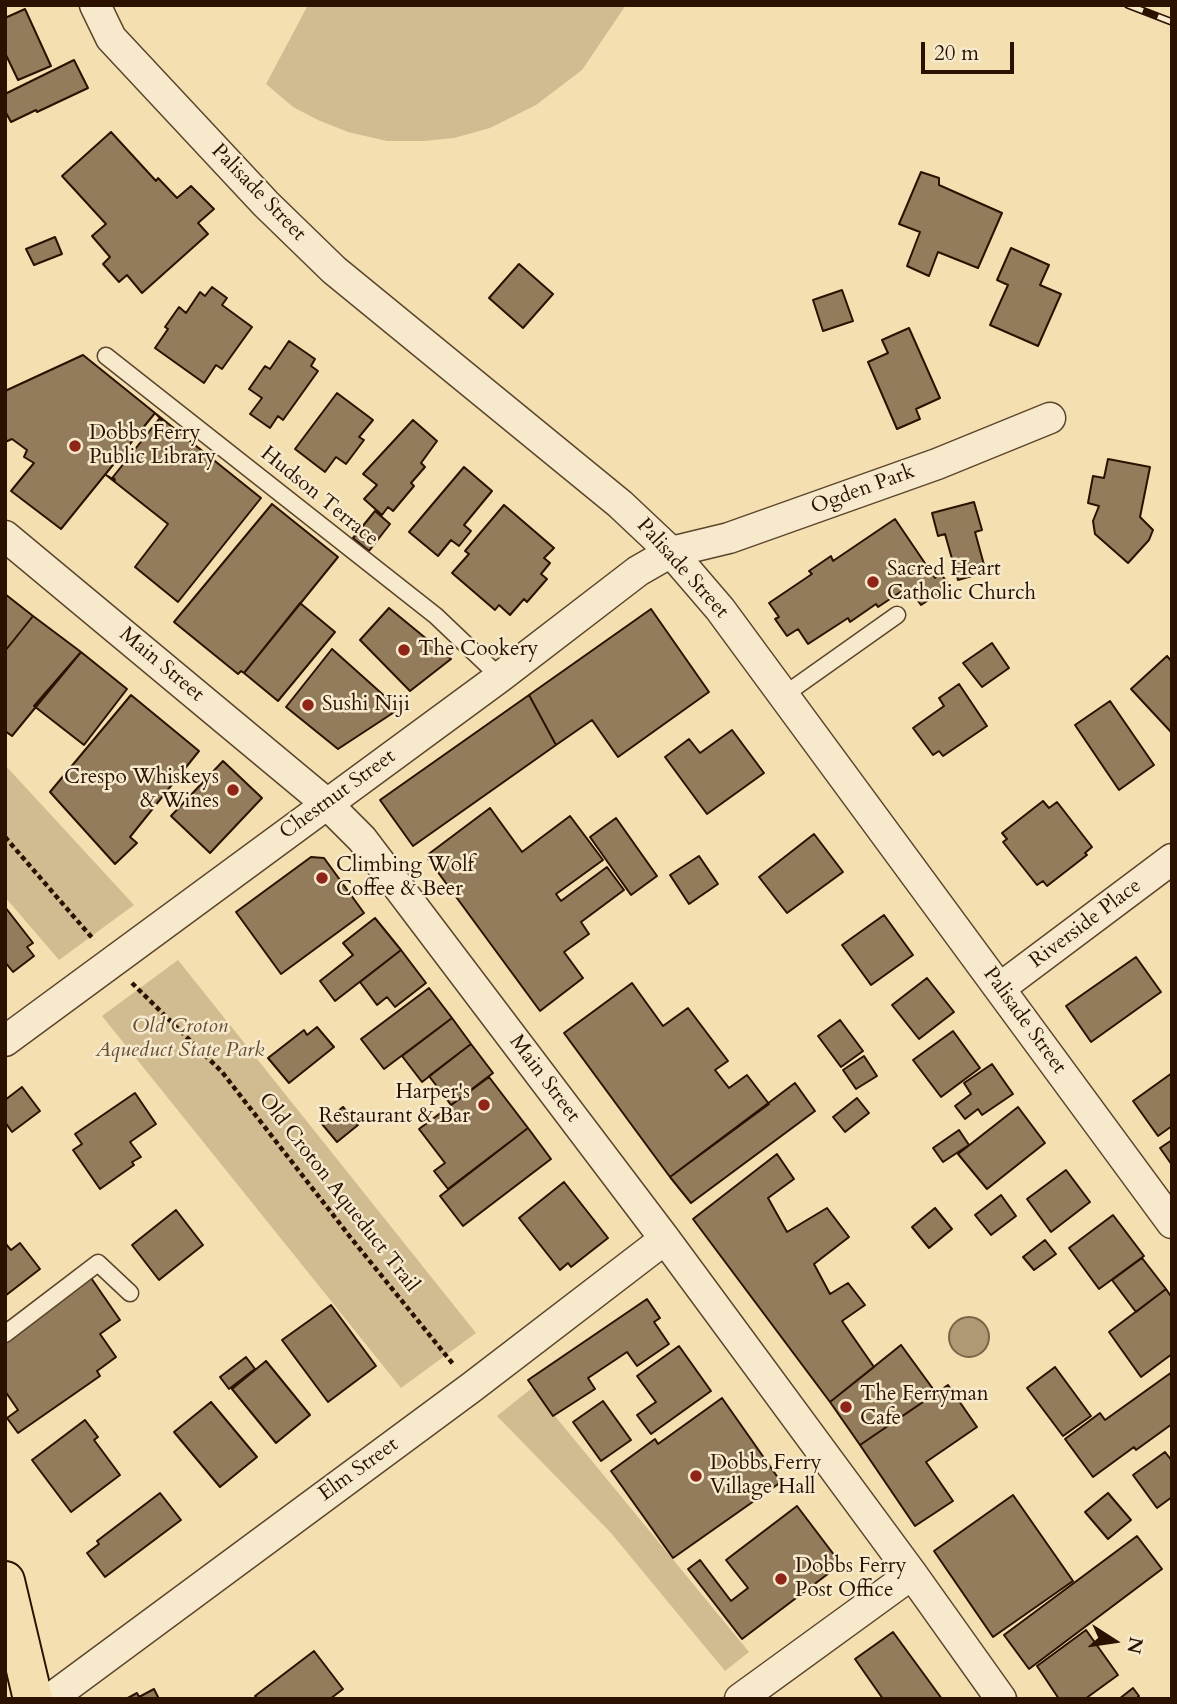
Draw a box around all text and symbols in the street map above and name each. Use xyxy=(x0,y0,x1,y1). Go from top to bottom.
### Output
scale bar xyxy=(925,28,1018,72)
text: 20 m xyxy=(934,39,979,68)
street label: Palisade Street xyxy=(205,139,311,247)
place label: Dobbs Ferry Public Library xyxy=(89,421,216,471)
marker: Dobbs Ferry Public Library xyxy=(67,438,83,454)
street label: Hudson Terrace xyxy=(255,442,383,552)
street label: Ogden Park xyxy=(808,460,918,520)
street label: Palisade Street xyxy=(631,514,733,624)
place label: Sacred Heart Catholic Church xyxy=(887,557,1036,607)
marker: Sacred Heart Catholic Church xyxy=(865,574,881,590)
street label: Main Street xyxy=(114,622,208,708)
place label: The Cookery xyxy=(418,637,538,663)
marker: The Cookery xyxy=(396,642,412,658)
place label: Sushi Niji xyxy=(322,692,410,718)
marker: Sushi Niji xyxy=(300,697,316,713)
street label: Chestnut Street xyxy=(275,745,401,845)
place label: Crespo Whiskeys & Wines xyxy=(64,765,219,815)
marker: Crespo Whiskeys & Wines xyxy=(225,782,241,798)
place label: Climbing Wolf Coffee & Beer xyxy=(336,853,474,903)
marker: Climbing Wolf Coffee & Beer xyxy=(314,870,330,886)
street label: Riverside Place xyxy=(1025,874,1147,974)
street label: Palisade Street xyxy=(977,963,1071,1079)
park label: Old Croton Aqueduct State Park xyxy=(96,1014,264,1064)
street label: Main Street xyxy=(503,1030,585,1128)
place label: Harper's Restaurant & Bar xyxy=(318,1080,470,1130)
street label: Old Croton Aqueduct Trail xyxy=(252,1088,424,1298)
marker: Harper's Restaurant & Bar xyxy=(476,1097,492,1113)
place label: The Ferryman Cafe xyxy=(860,1382,989,1432)
marker: The Ferryman Cafe xyxy=(838,1399,854,1415)
street label: Elm Street xyxy=(314,1433,404,1507)
place label: Dobbs Ferry Village Hall xyxy=(710,1451,822,1501)
marker: Dobbs Ferry Village Hall xyxy=(688,1468,704,1484)
place label: Dobbs Ferry Post Office xyxy=(795,1554,907,1604)
marker: Dobbs Ferry Post Office xyxy=(773,1571,789,1587)
north arrow xyxy=(1079,1606,1149,1676)
text: N xyxy=(1120,1635,1149,1656)

